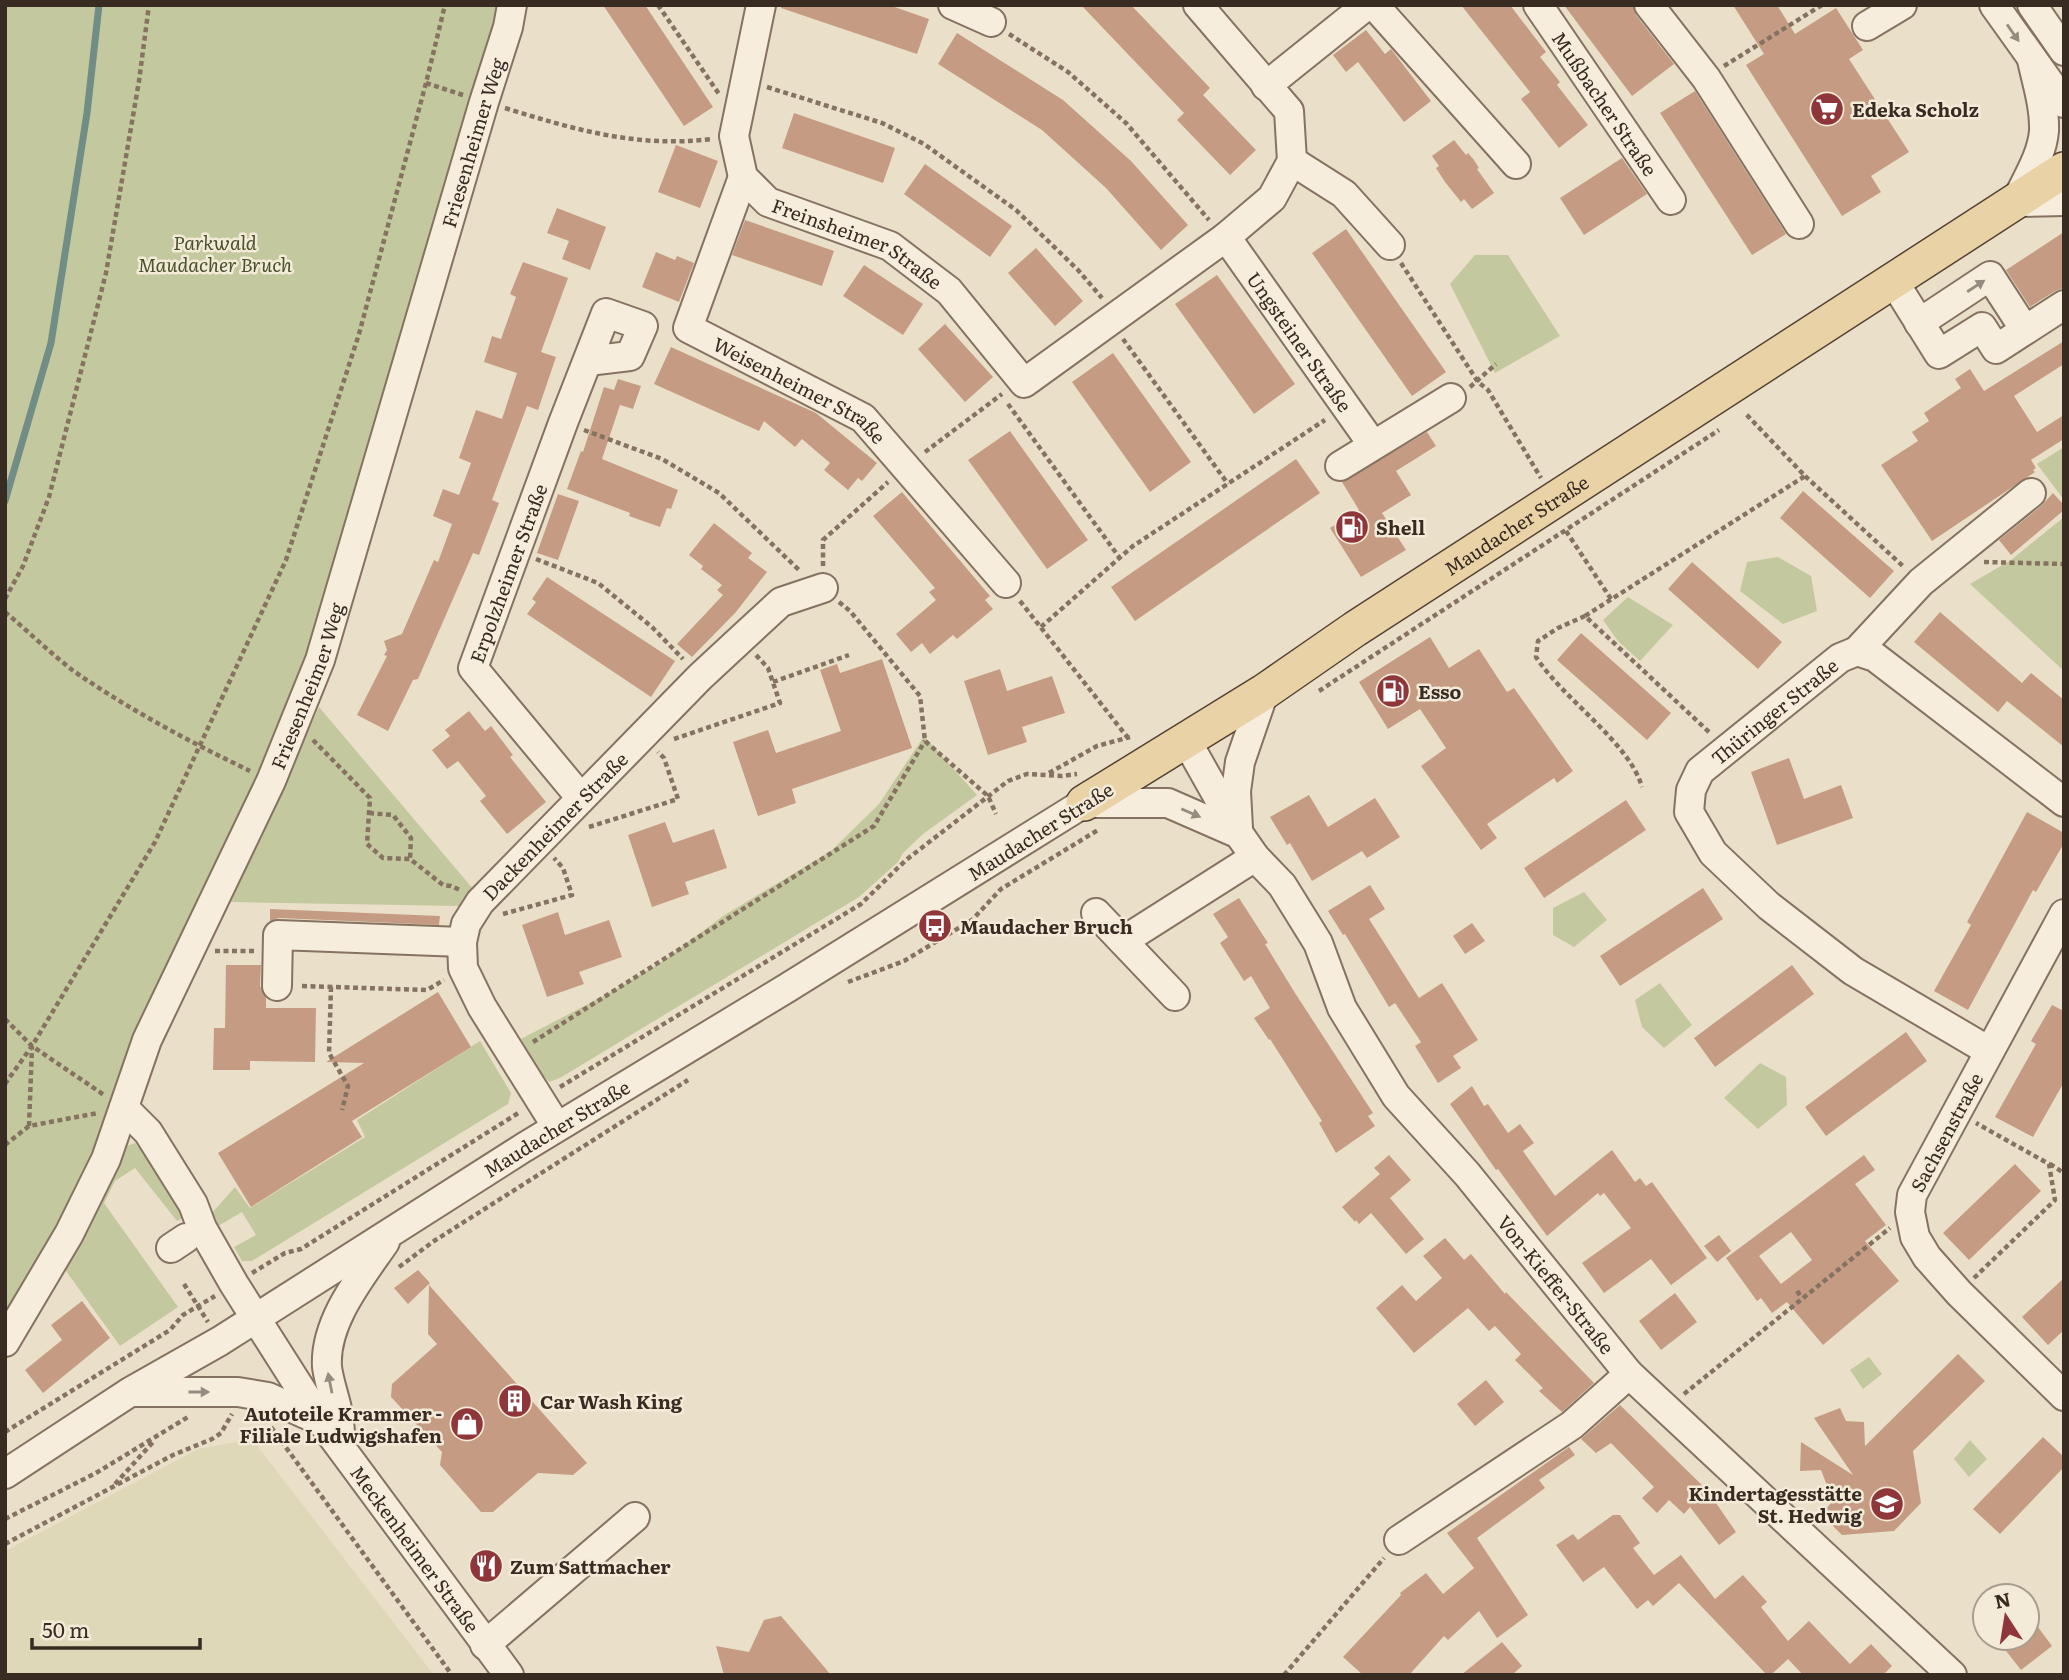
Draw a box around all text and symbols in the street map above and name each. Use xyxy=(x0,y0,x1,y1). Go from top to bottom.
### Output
one-way arrow xyxy=(2006,24,2020,42)
street label: Mußbacher Straße xyxy=(1546,25,1664,181)
street label: Friesenheimer Weg xyxy=(434,54,511,231)
supermarket icon: Edeka Scholz xyxy=(1808,90,1846,128)
place label: Edeka Scholz xyxy=(1852,95,1979,123)
street label: Freinsheimer Straße xyxy=(768,191,949,295)
park label: Parkwald Maudacher Bruch xyxy=(138,228,292,278)
street label: Ungsteiner Straße xyxy=(1241,266,1359,417)
one-way arrow xyxy=(1966,279,1986,292)
street label: Weisenheimer Straße xyxy=(709,329,893,450)
street label: Maudacher Straße xyxy=(1438,468,1594,582)
street label: Erpolzheimer Straße xyxy=(462,479,554,667)
fuel station icon: Shell xyxy=(1333,508,1371,546)
place label: Shell xyxy=(1376,513,1425,541)
street label: Friesenheimer Weg xyxy=(263,599,350,773)
street label: Thüringer Straße xyxy=(1705,651,1844,771)
fuel station icon: Esso xyxy=(1374,672,1412,710)
place label: Esso xyxy=(1418,677,1462,705)
street label: Dackenheimer Straße xyxy=(475,745,634,906)
street label: Maudacher Straße xyxy=(962,775,1118,887)
one-way arrow xyxy=(1181,807,1201,819)
bus stop icon: Maudacher Bruch xyxy=(916,907,954,945)
place label: Maudacher Bruch xyxy=(960,912,1133,940)
street label: Sachsenstraße xyxy=(1903,1067,1989,1197)
street label: Maudacher Straße xyxy=(478,1073,635,1184)
street label: Von-Kieffer-Straße xyxy=(1491,1209,1621,1360)
one-way arrow xyxy=(325,1372,336,1394)
building icon: Car Wash King xyxy=(496,1382,534,1420)
one-way arrow xyxy=(188,1386,210,1398)
place label: Car Wash King xyxy=(540,1387,683,1415)
place label: Autoteile Krammer - Filiale Ludwigshafen xyxy=(240,1399,442,1449)
shop icon: Autoteile Krammer - Filiale Ludwigshafen xyxy=(448,1405,486,1443)
street label: Meckenheimer Straße xyxy=(344,1459,487,1638)
place label: Kindertagesstätte St. Hedwig xyxy=(1688,1479,1862,1529)
school or university icon: Kindertagesstätte St. Hedwig xyxy=(1868,1485,1906,1523)
restaurant icon: Zum Sattmacher xyxy=(467,1547,505,1585)
place label: Zum Sattmacher xyxy=(510,1552,671,1580)
north arrow xyxy=(1971,1582,2041,1652)
text: N xyxy=(1992,1584,2013,1615)
scale bar xyxy=(32,1606,200,1650)
text: 50 m xyxy=(42,1613,89,1644)

